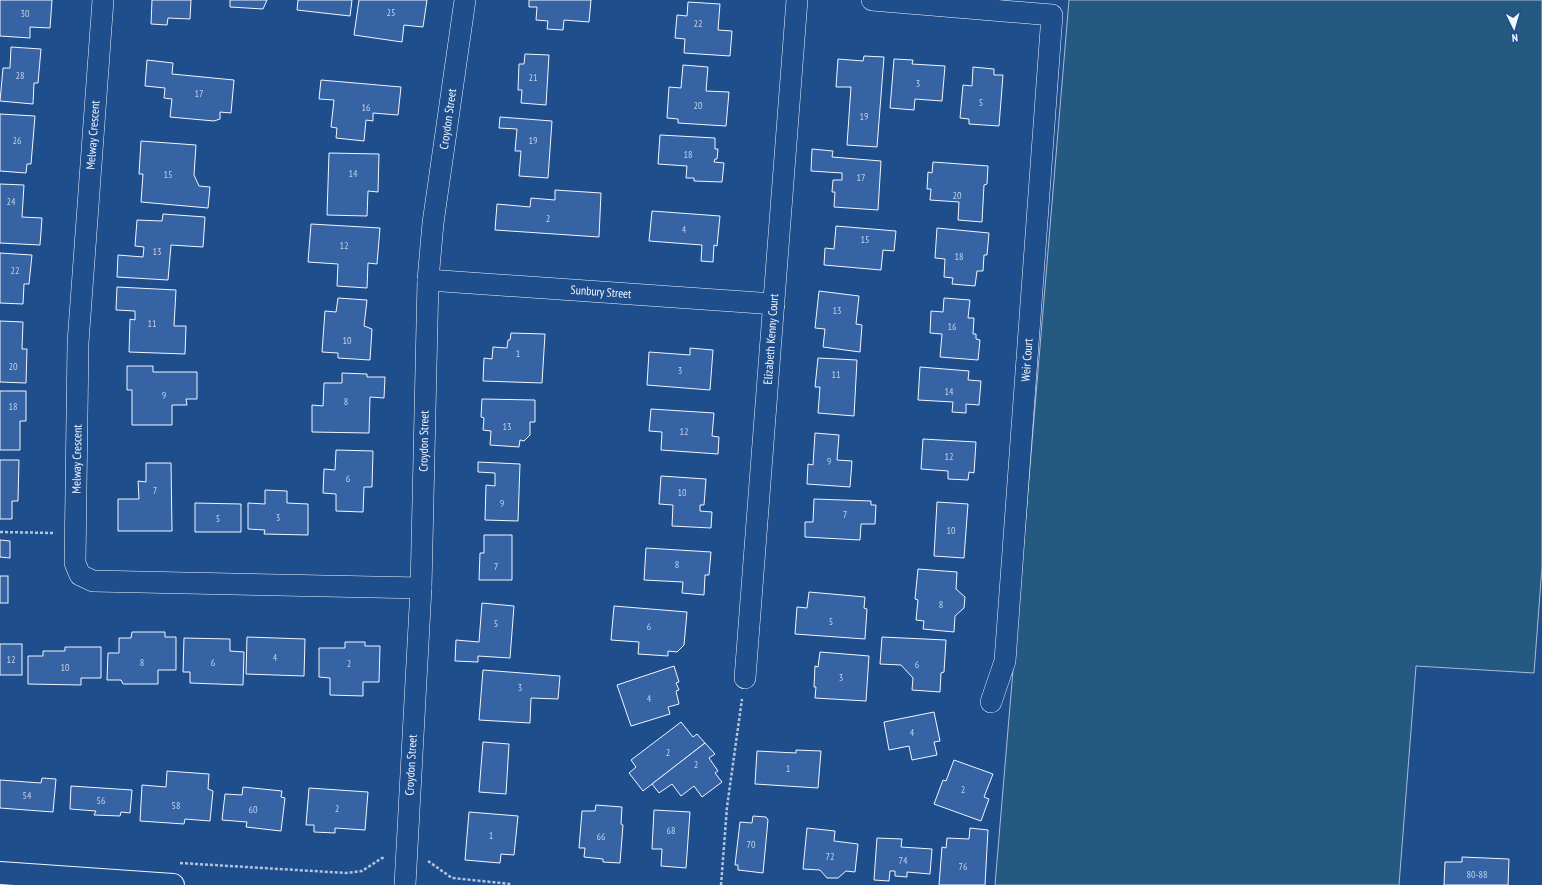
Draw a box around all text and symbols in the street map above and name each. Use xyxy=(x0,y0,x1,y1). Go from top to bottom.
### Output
house number: 25 xyxy=(387,6,396,19)
house number: 30 xyxy=(21,7,30,20)
north arrow xyxy=(1494,8,1534,48)
house number: 22 xyxy=(694,17,703,30)
text: N xyxy=(1511,31,1518,45)
house number: 28 xyxy=(16,69,25,82)
house number: 21 xyxy=(529,71,538,84)
house number: 3 xyxy=(916,77,920,90)
house number: 17 xyxy=(195,87,204,100)
street label: Croydon Street xyxy=(436,87,459,150)
house number: 5 xyxy=(979,96,983,109)
street label: Melway Crescent xyxy=(83,99,102,170)
house number: 20 xyxy=(694,99,703,112)
house number: 16 xyxy=(362,101,371,114)
house number: 19 xyxy=(860,110,869,123)
house number: 26 xyxy=(13,134,22,147)
house number: 19 xyxy=(529,134,538,147)
house number: 18 xyxy=(684,148,693,161)
house number: 14 xyxy=(349,167,358,180)
house number: 15 xyxy=(164,168,173,181)
house number: 17 xyxy=(857,171,866,184)
house number: 20 xyxy=(953,189,962,202)
house number: 24 xyxy=(7,195,16,208)
house number: 2 xyxy=(546,212,550,225)
house number: 4 xyxy=(682,223,687,236)
house number: 15 xyxy=(861,233,870,246)
house number: 12 xyxy=(340,239,349,252)
house number: 13 xyxy=(153,245,162,258)
house number: 18 xyxy=(955,250,964,263)
house number: 22 xyxy=(11,264,20,277)
street label: Sunbury Street xyxy=(570,282,633,301)
street label: Elizabeth Kenny Court xyxy=(760,292,781,385)
house number: 13 xyxy=(833,304,842,317)
house number: 11 xyxy=(148,317,157,330)
house number: 16 xyxy=(948,320,957,333)
house number: 10 xyxy=(343,334,352,347)
street label: Weir Court xyxy=(1018,337,1036,382)
house number: 1 xyxy=(516,347,520,360)
house number: 20 xyxy=(9,360,18,373)
house number: 3 xyxy=(678,364,682,377)
house number: 11 xyxy=(832,368,841,381)
house number: 14 xyxy=(945,385,954,398)
house number: 9 xyxy=(162,389,166,402)
house number: 8 xyxy=(344,395,348,408)
house number: 18 xyxy=(9,400,18,413)
street label: Croydon Street xyxy=(415,410,432,472)
house number: 13 xyxy=(503,420,512,433)
street label: Melway Crescent xyxy=(68,424,85,494)
house number: 12 xyxy=(680,425,689,438)
house number: 12 xyxy=(945,450,954,463)
house number: 9 xyxy=(827,455,831,468)
house number: 6 xyxy=(346,472,351,485)
house number: 7 xyxy=(153,484,157,497)
house number: 10 xyxy=(678,486,687,499)
house number: 9 xyxy=(500,497,504,510)
house number: 7 xyxy=(843,508,847,521)
house number: 3 xyxy=(276,511,280,524)
house number: 5 xyxy=(216,512,220,525)
house number: 10 xyxy=(947,524,956,537)
house number: 8 xyxy=(675,558,679,571)
house number: 7 xyxy=(494,560,498,573)
house number: 8 xyxy=(939,598,943,611)
house number: 5 xyxy=(829,615,833,628)
house number: 5 xyxy=(494,617,498,630)
house number: 6 xyxy=(647,620,652,633)
house number: 4 xyxy=(273,651,278,664)
house number: 12 xyxy=(7,653,16,666)
house number: 8 xyxy=(140,656,144,669)
house number: 6 xyxy=(211,656,216,669)
house number: 2 xyxy=(347,657,351,670)
house number: 6 xyxy=(915,658,920,671)
house number: 10 xyxy=(61,661,70,674)
house number: 3 xyxy=(839,671,843,684)
house number: 3 xyxy=(518,681,522,694)
house number: 4 xyxy=(647,692,652,705)
house number: 4 xyxy=(910,726,915,739)
street label: Croydon Street xyxy=(401,733,420,796)
house number: 2 xyxy=(666,746,670,759)
house number: 2 xyxy=(694,758,698,771)
house number: 1 xyxy=(786,762,790,775)
house number: 2 xyxy=(961,783,965,796)
house number: 54 xyxy=(23,789,32,802)
house number: 56 xyxy=(97,794,106,807)
house number: 58 xyxy=(172,799,181,812)
house number: 2 xyxy=(335,802,339,815)
house number: 60 xyxy=(249,803,258,816)
house number: 68 xyxy=(667,824,676,837)
house number: 1 xyxy=(489,829,493,842)
house number: 66 xyxy=(597,830,606,843)
house number: 70 xyxy=(747,838,756,851)
house number: 72 xyxy=(826,850,835,863)
house number: 74 xyxy=(899,854,908,867)
house number: 76 xyxy=(959,860,968,873)
house number: 80-88 xyxy=(1467,868,1487,881)

